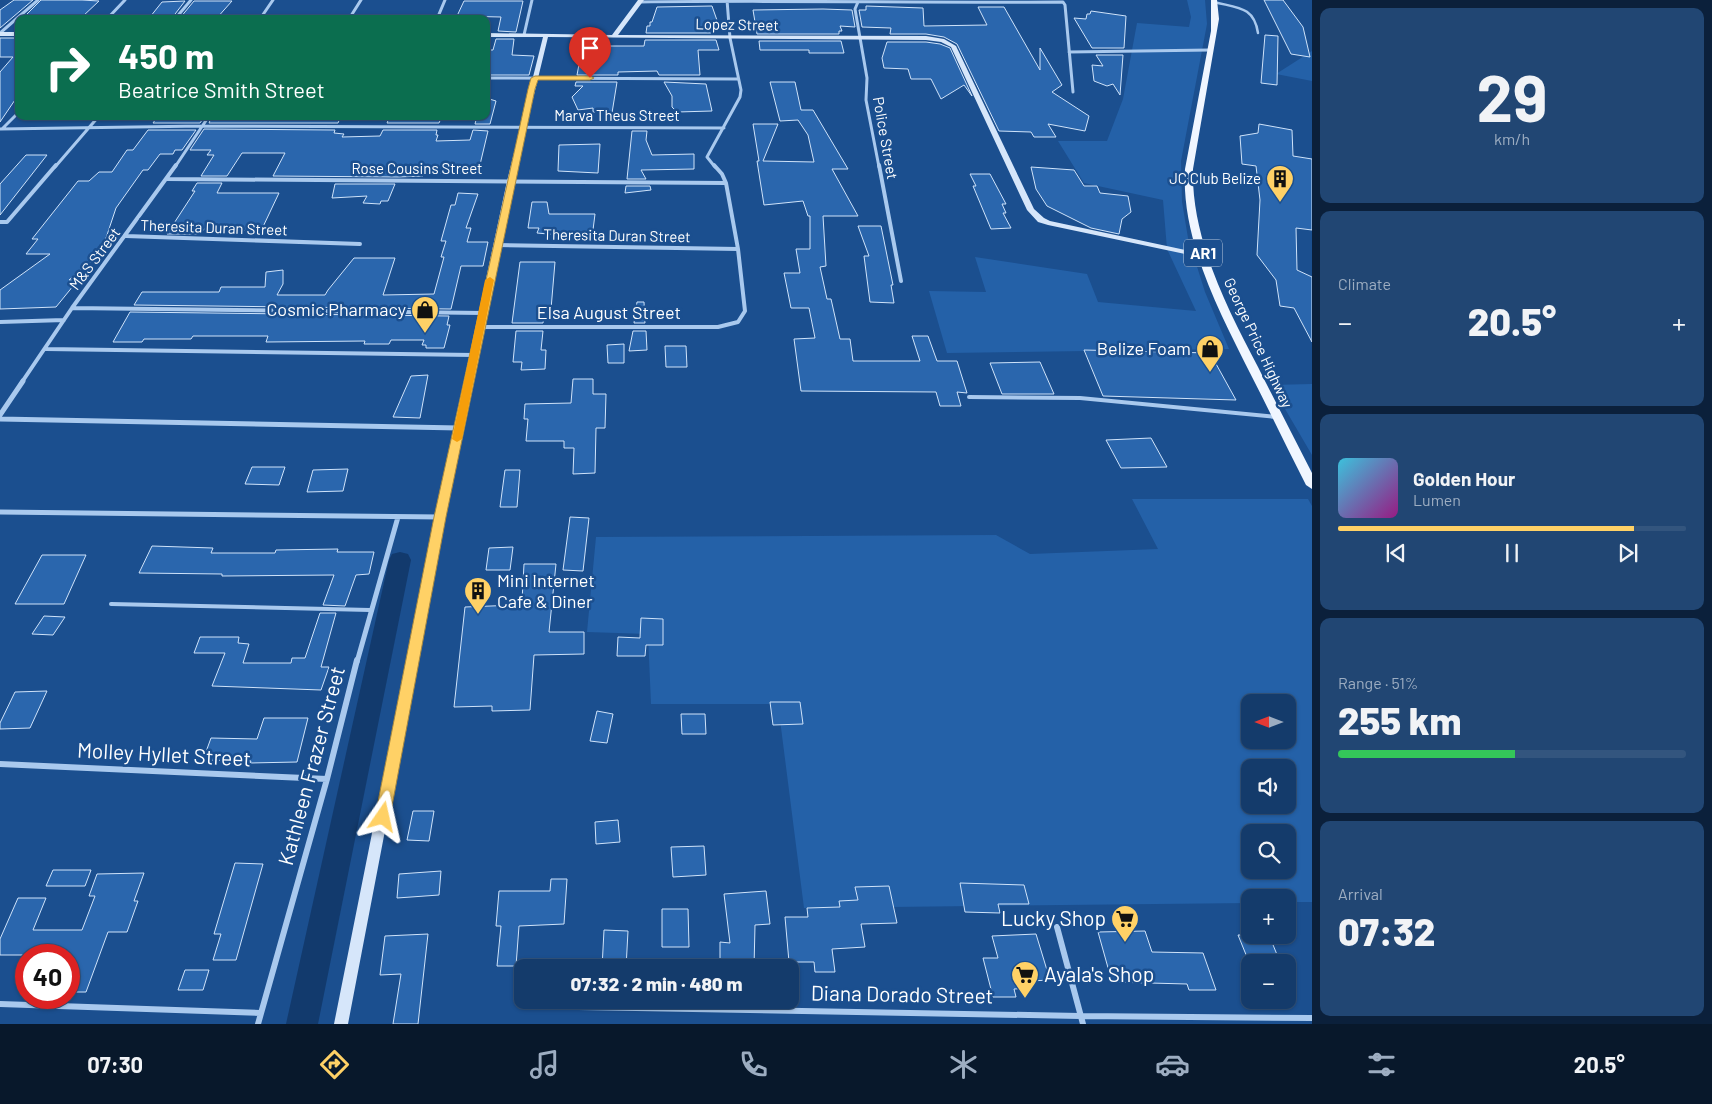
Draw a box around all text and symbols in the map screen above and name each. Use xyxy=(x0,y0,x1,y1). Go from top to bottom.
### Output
street label: Lopez Street xyxy=(695,14,779,34)
pin xyxy=(569,27,611,78)
text: 450 m xyxy=(118,34,214,76)
icon: arrive xyxy=(576,34,604,62)
icon: right xyxy=(35,35,100,100)
text: 29 xyxy=(1477,57,1547,135)
text: Beatrice Smith Street xyxy=(118,76,325,102)
street label: Police Street xyxy=(870,95,902,181)
street label: Marva Theus Street xyxy=(554,106,680,124)
text: km/h xyxy=(1494,129,1530,148)
street label: Rose Cousins Street xyxy=(351,159,483,177)
building icon: JC Club Belize xyxy=(1265,164,1295,203)
place label: JC Club Belize xyxy=(1169,169,1261,187)
street label: Theresita Duran Street xyxy=(140,215,288,239)
street label: M&S Street xyxy=(65,224,123,293)
street label: Theresita Duran Street xyxy=(543,225,691,245)
road number: AR1 xyxy=(1184,240,1222,266)
text: Climate xyxy=(1338,274,1391,293)
street label: George Price Highway xyxy=(1221,275,1297,410)
shop icon: Cosmic Pharmacy xyxy=(410,295,440,334)
place label: Cosmic Pharmacy xyxy=(266,298,406,320)
text: 20.5° xyxy=(1468,298,1556,344)
street label: Elsa August Street xyxy=(537,301,681,323)
text: − xyxy=(1338,305,1352,339)
text: + xyxy=(1672,305,1686,339)
shop icon: Belize Foam xyxy=(1195,334,1225,373)
place label: Belize Foam xyxy=(1097,337,1191,359)
text: Golden Hour xyxy=(1413,467,1515,490)
text: Lumen xyxy=(1413,490,1461,509)
icon: previous xyxy=(1382,539,1410,567)
icon: pause xyxy=(1498,539,1526,567)
icon: next xyxy=(1614,539,1642,567)
place label: Mini Internet Cafe & Diner xyxy=(497,569,595,612)
building icon: Mini Internet Cafe & Diner xyxy=(463,576,493,615)
street label: Kathleen Frazer Street xyxy=(272,663,349,868)
text: Range · 51% xyxy=(1338,673,1418,692)
north arrow xyxy=(1241,694,1296,749)
map controls xyxy=(1241,694,1296,1009)
text: 255 km xyxy=(1338,697,1461,743)
street label: Molley Hyllet Street xyxy=(76,736,252,771)
button: sound xyxy=(1241,759,1296,814)
position arrow xyxy=(356,790,408,842)
button: search xyxy=(1241,824,1296,879)
text: Arrival xyxy=(1338,884,1383,903)
button: + xyxy=(1241,889,1296,944)
supermarket icon: Lucky Shop xyxy=(1110,904,1140,943)
place label: Lucky Shop xyxy=(1001,905,1106,930)
text: 07:32 xyxy=(1338,908,1435,954)
speed limit sign: 40 xyxy=(15,944,80,1009)
button: − xyxy=(1241,954,1296,1009)
supermarket icon: Ayala's Shop xyxy=(1010,960,1040,999)
place label: Ayala's Shop xyxy=(1044,961,1154,986)
text: 07:32 · 2 min · 480 m xyxy=(571,972,742,995)
street label: Diana Dorado Street xyxy=(811,979,993,1008)
icon: directions xyxy=(317,1047,352,1082)
icon: music xyxy=(527,1047,562,1082)
icon: phone xyxy=(736,1047,771,1082)
icon: climate xyxy=(946,1047,981,1082)
icon: car xyxy=(1155,1047,1190,1082)
icon: filters xyxy=(1364,1047,1399,1082)
text: 07:30 xyxy=(87,1051,143,1077)
text: 20.5° xyxy=(1574,1051,1625,1077)

